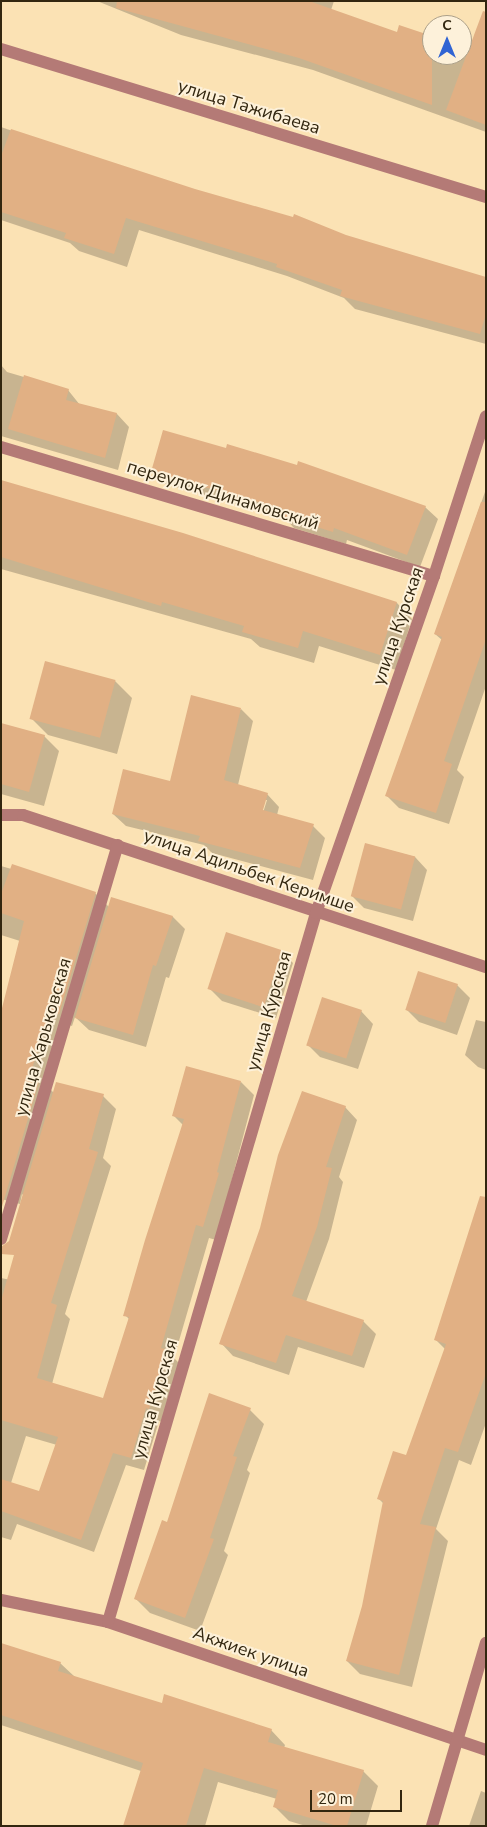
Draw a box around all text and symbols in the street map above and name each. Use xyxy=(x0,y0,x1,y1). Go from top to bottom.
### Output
north arrow xyxy=(422,15,472,65)
text: С xyxy=(442,16,452,35)
street label: улица Тажибаева xyxy=(175,75,323,139)
street label: переулок Динамовский xyxy=(124,455,322,535)
street label: улица Курская xyxy=(368,564,428,688)
street label: улица Адильбек Керимше xyxy=(141,825,357,917)
street label: улица Курская xyxy=(242,949,296,1073)
street label: улица Харьковская xyxy=(10,955,76,1119)
street label: улица Курская xyxy=(128,1337,182,1461)
street label: Акжиек улица xyxy=(190,1622,312,1682)
scale bar xyxy=(312,1780,404,1812)
text: 20 m xyxy=(318,1789,353,1809)

